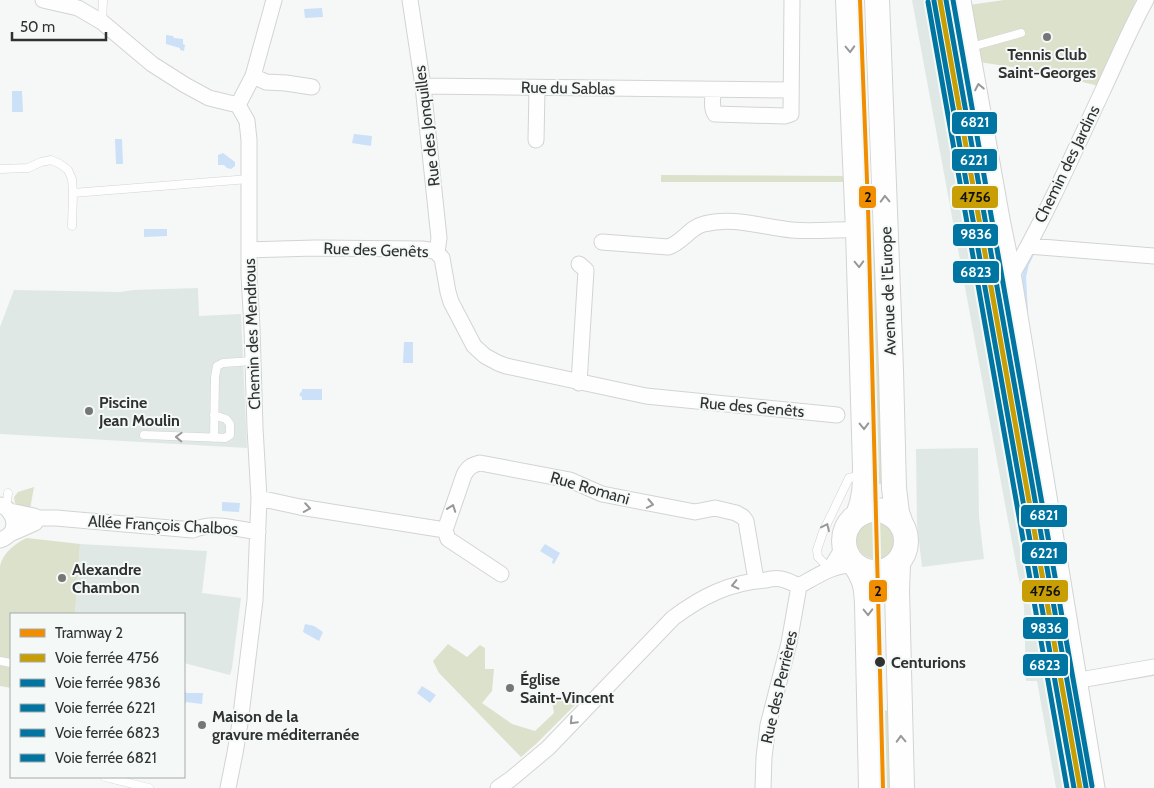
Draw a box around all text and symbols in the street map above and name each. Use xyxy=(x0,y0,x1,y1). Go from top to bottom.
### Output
scale bar xyxy=(12,10,106,42)
text: 50 m xyxy=(20,18,55,36)
marker: Tennis Club Saint-Georges xyxy=(1041,31,1053,43)
one-way arrow xyxy=(845,45,856,53)
place label: Tennis Club Saint-Georges xyxy=(998,45,1096,82)
street label: Rue des Jonquilles xyxy=(410,64,444,187)
street label: Rue du Sablas xyxy=(521,78,616,98)
one-way arrow xyxy=(974,83,984,92)
street label: Chemin des Jardins xyxy=(1030,102,1104,226)
line badge: 6821 xyxy=(951,111,998,135)
text: 6821 xyxy=(961,113,989,131)
line badge: 6221 xyxy=(951,148,998,172)
text: 6221 xyxy=(960,151,988,169)
line badge: 2 xyxy=(858,185,877,209)
line badge: 4756 xyxy=(951,185,999,209)
text: 2 xyxy=(864,188,872,206)
text: 4756 xyxy=(959,188,991,206)
one-way arrow xyxy=(880,195,890,202)
line badge: 9836 xyxy=(952,223,999,247)
text: 9836 xyxy=(960,225,992,243)
street label: Avenue de l'Europe xyxy=(876,226,900,356)
street label: Rue des Genêts xyxy=(323,239,429,261)
street label: Chemin des Mendrous xyxy=(240,258,264,410)
one-way arrow xyxy=(854,260,864,268)
line badge: 6823 xyxy=(952,260,1000,284)
text: 6823 xyxy=(960,263,992,281)
place label: Piscine Jean Moulin xyxy=(98,393,180,430)
street label: Rue des Genêts xyxy=(699,393,805,421)
marker: Piscine Jean Moulin xyxy=(83,405,95,417)
one-way arrow xyxy=(859,422,869,430)
one-way arrow xyxy=(175,431,183,442)
street label: Rue Romani xyxy=(548,468,632,508)
one-way arrow xyxy=(646,498,655,509)
one-way arrow xyxy=(302,502,311,512)
one-way arrow xyxy=(446,504,456,513)
line badge: 6821 xyxy=(1020,504,1068,528)
text: 6821 xyxy=(1030,506,1058,524)
street label: Allée François Chalbos xyxy=(87,512,239,538)
one-way arrow xyxy=(819,523,830,532)
line badge: 6221 xyxy=(1021,541,1068,565)
text: 6221 xyxy=(1030,544,1058,562)
place label: Alexandre Chambon xyxy=(72,560,141,597)
marker: Alexandre Chambon xyxy=(56,572,68,584)
one-way arrow xyxy=(731,579,740,590)
line badge: 2 xyxy=(868,579,888,603)
line badge: 4756 xyxy=(1021,579,1069,603)
text: 2 xyxy=(874,582,882,600)
text: 4756 xyxy=(1029,582,1061,600)
one-way arrow xyxy=(862,609,873,617)
legend xyxy=(10,613,185,778)
line badge: 9836 xyxy=(1022,616,1069,640)
text: 9836 xyxy=(1030,619,1062,637)
text: Tramway 2 xyxy=(55,624,123,642)
street label: Rue des Perrières xyxy=(757,628,801,745)
text: Voie ferrée 4756 xyxy=(55,649,159,667)
place label: Centurions xyxy=(891,653,966,672)
line badge: 6823 xyxy=(1022,653,1069,677)
marker: Centurions xyxy=(873,655,887,669)
text: 6823 xyxy=(1029,656,1061,674)
place label: Église Saint-Vincent xyxy=(520,670,614,707)
text: Voie ferrée 9836 xyxy=(55,674,161,692)
marker: Église Saint-Vincent xyxy=(504,682,516,694)
text: Voie ferrée 6221 xyxy=(55,699,155,717)
place label: Maison de la gravure méditerranée xyxy=(212,707,359,744)
one-way arrow xyxy=(570,716,579,725)
marker: Maison de la gravure méditerranée xyxy=(196,719,208,731)
text: Voie ferrée 6823 xyxy=(55,724,160,742)
one-way arrow xyxy=(895,735,906,743)
text: Voie ferrée 6821 xyxy=(55,749,157,767)

